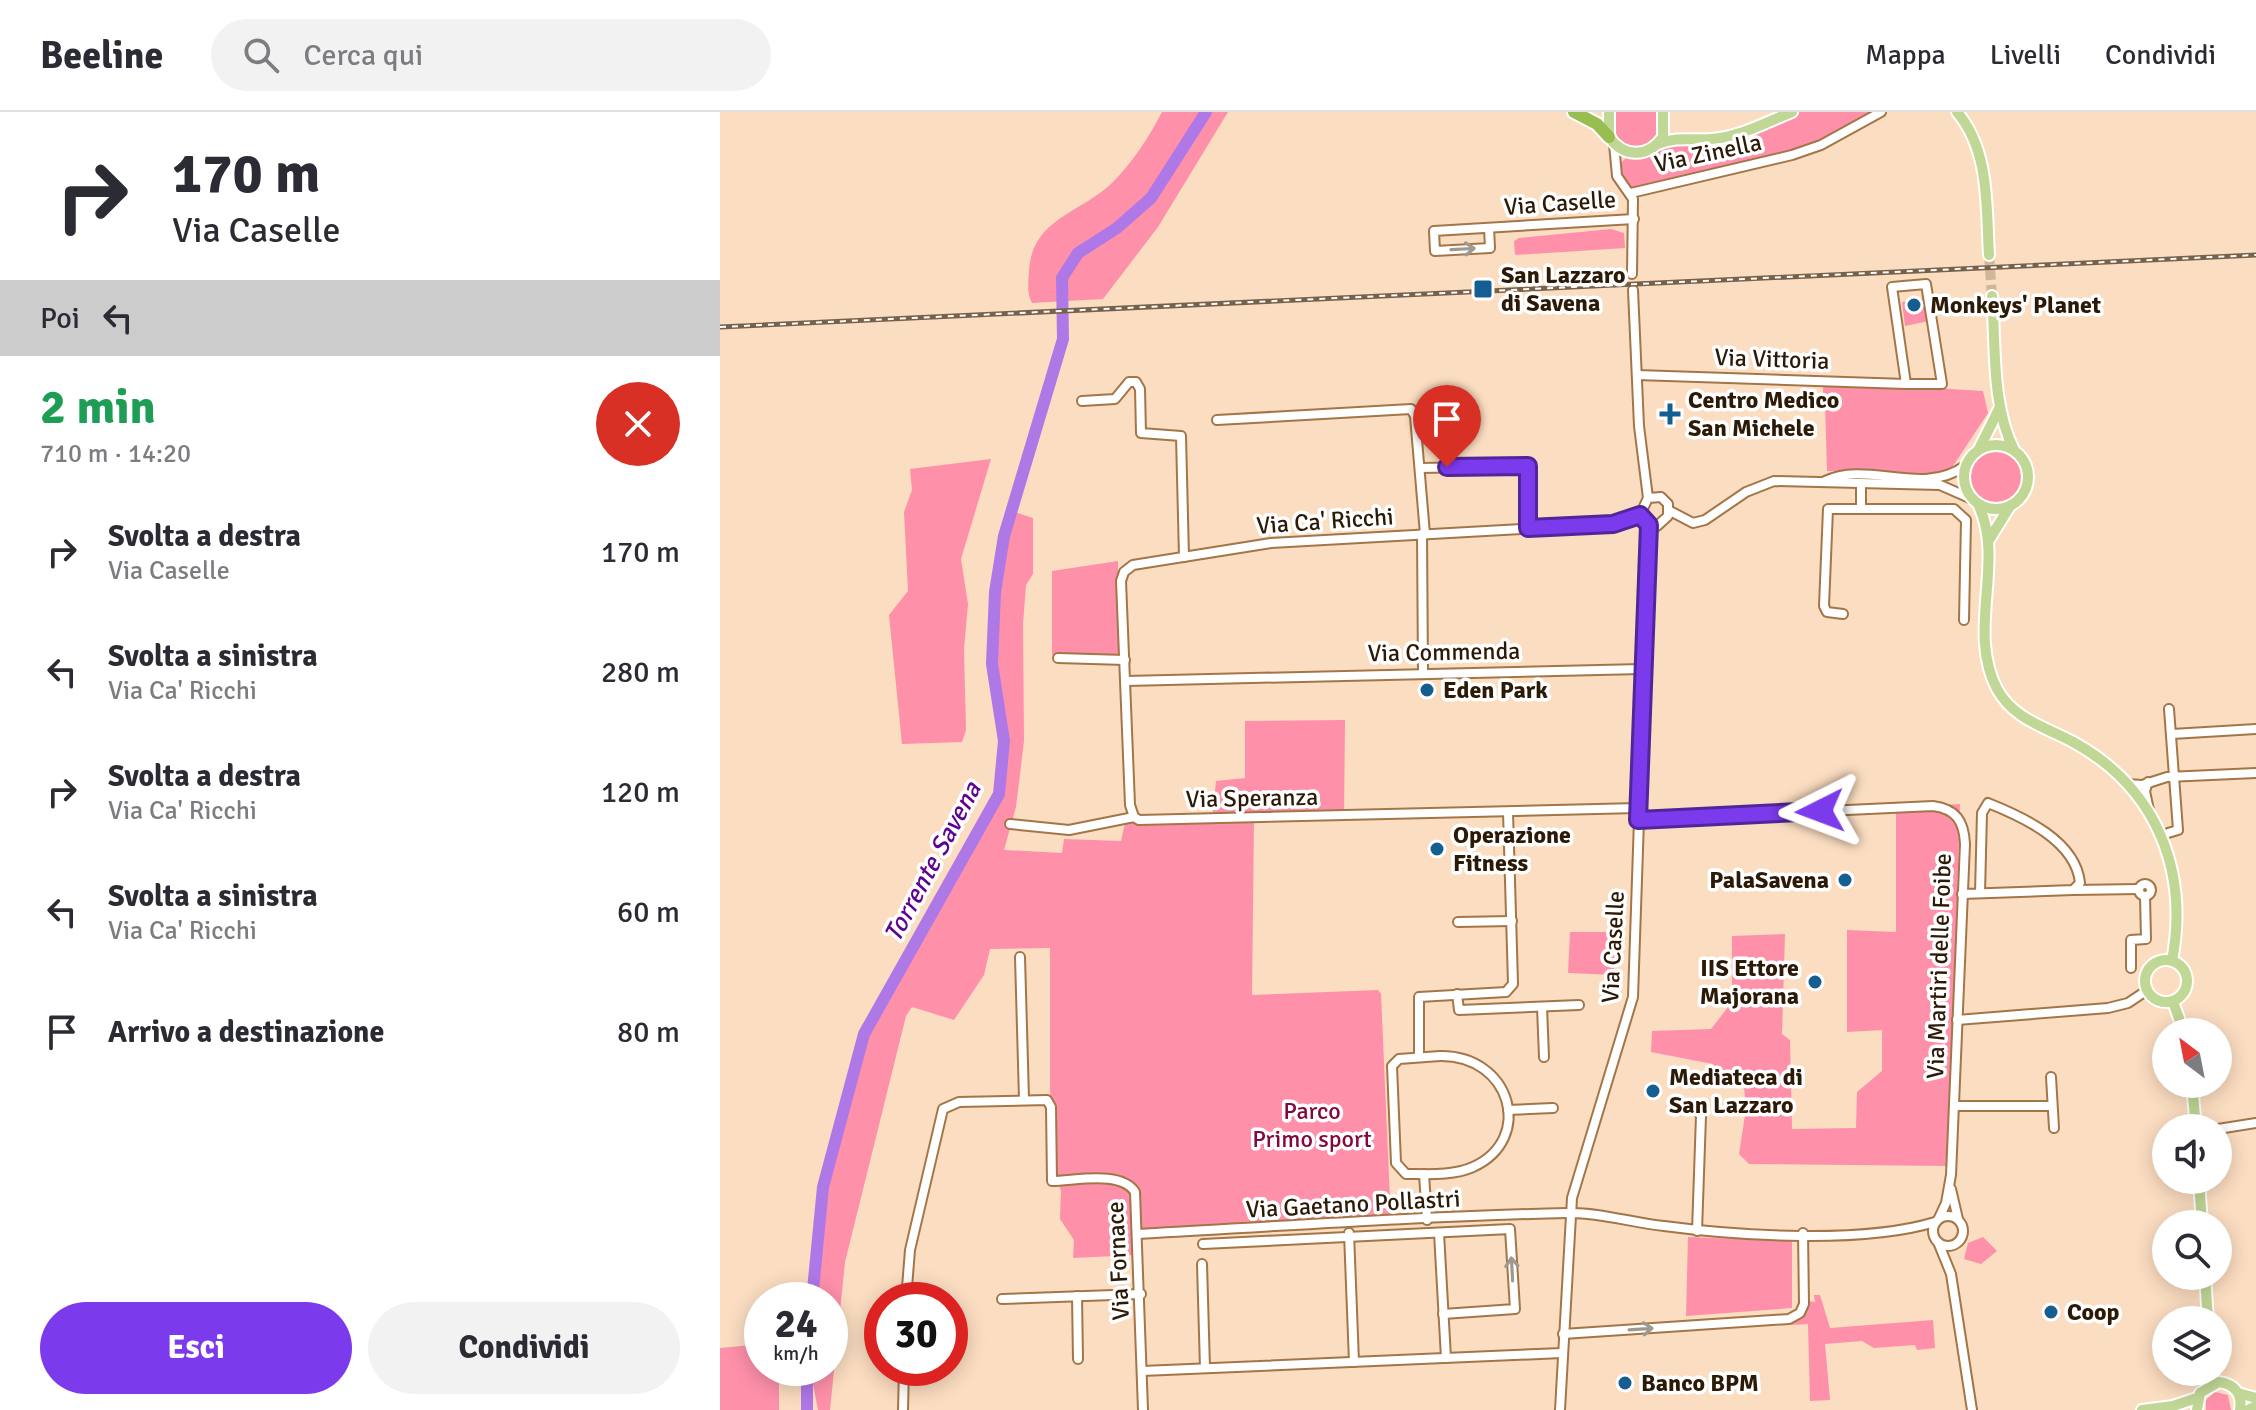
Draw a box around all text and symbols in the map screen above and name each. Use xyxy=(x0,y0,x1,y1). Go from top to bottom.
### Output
search box xyxy=(211,19,771,91)
text: Beeline xyxy=(40,32,163,79)
icon: search xyxy=(239,33,283,77)
text: Cerca qui xyxy=(303,37,423,74)
text: Mappa xyxy=(1865,38,1946,72)
text: Livelli xyxy=(1990,38,2061,72)
text: Condividi xyxy=(2105,38,2216,72)
street label: Via Zinella xyxy=(1652,127,1764,179)
text: 170 m xyxy=(172,139,320,208)
icon: right xyxy=(40,144,144,248)
street label: Via Caselle xyxy=(1503,184,1617,222)
text: Via Caselle xyxy=(172,208,341,253)
one-way arrow xyxy=(1449,242,1476,257)
place label: San Lazzaro di Savena xyxy=(1501,260,1626,318)
marker: San Lazzaro di Savena xyxy=(1472,278,1494,300)
place label: Monkeys' Planet xyxy=(1930,290,2101,320)
icon: left xyxy=(96,296,140,340)
marker: Monkeys' Planet xyxy=(1905,296,1923,314)
text: Poi xyxy=(40,300,80,337)
street label: Via Vittoria xyxy=(1714,342,1830,376)
text: 2 min xyxy=(40,378,156,437)
button: close xyxy=(596,382,680,466)
pin xyxy=(1413,385,1481,467)
place label: Centro Medico San Michele xyxy=(1688,385,1839,443)
icon: arrive xyxy=(1425,397,1469,441)
marker: Centro Medico San Michele xyxy=(1659,403,1681,425)
text: 710 m · 14:20 xyxy=(40,438,191,470)
street label: Via Ca' Ricchi xyxy=(1255,501,1395,541)
text: Svolta a destra xyxy=(108,518,301,555)
icon: right xyxy=(40,530,84,574)
text: 170 m xyxy=(601,534,680,571)
text: Via Caselle xyxy=(108,555,230,587)
street label: Via Commenda xyxy=(1367,636,1521,668)
text: Svolta a sinistra xyxy=(108,638,318,675)
icon: left xyxy=(40,650,84,694)
text: 280 m xyxy=(601,654,680,691)
text: Via Ca' Ricchi xyxy=(108,675,257,707)
place label: Eden Park xyxy=(1443,675,1548,705)
marker: Eden Park xyxy=(1418,681,1436,699)
text: Svolta a destra xyxy=(108,758,301,795)
position arrow xyxy=(1778,769,1862,853)
icon: right xyxy=(40,770,84,814)
text: 120 m xyxy=(601,774,680,811)
water label: Torrente Savena xyxy=(877,776,989,948)
street label: Via Speranza xyxy=(1185,782,1319,814)
text: Via Ca' Ricchi xyxy=(108,795,257,827)
place label: Operazione Fitness xyxy=(1453,820,1571,878)
marker: Operazione Fitness xyxy=(1428,840,1446,858)
street label: Via Martiri delle Foibe xyxy=(1920,853,1958,1079)
place label: PalaSavena xyxy=(1709,865,1829,895)
marker: PalaSavena xyxy=(1836,871,1854,889)
text: Svolta a sinistra xyxy=(108,878,318,915)
icon: left xyxy=(40,890,84,934)
street label: Via Caselle xyxy=(1595,890,1631,1004)
text: 60 m xyxy=(617,894,680,931)
text: Via Ca' Ricchi xyxy=(108,915,257,947)
place label: IIS Ettore Majorana xyxy=(1700,953,1799,1011)
marker: IIS Ettore Majorana xyxy=(1806,973,1824,991)
icon: arrive xyxy=(40,1010,84,1054)
text: Arrivo a destinazione xyxy=(108,1014,384,1051)
text: 80 m xyxy=(617,1014,680,1051)
north arrow xyxy=(2152,1018,2232,1098)
map controls xyxy=(2152,1018,2232,1386)
place label: Mediateca di San Lazzaro xyxy=(1669,1062,1803,1120)
marker: Mediateca di San Lazzaro xyxy=(1644,1082,1662,1100)
park label: Parco Primo sport xyxy=(1252,1096,1372,1154)
button: sound xyxy=(2152,1114,2232,1194)
street label: Via Gaetano Pollastri xyxy=(1245,1183,1461,1225)
street label: Via Fornace xyxy=(1100,1201,1136,1321)
button: search xyxy=(2152,1210,2232,1290)
one-way arrow xyxy=(1504,1256,1519,1283)
speed limit sign: 30 xyxy=(864,1282,968,1386)
place label: Coop xyxy=(2067,1297,2120,1327)
text: 24 xyxy=(774,1299,818,1349)
button: Esci xyxy=(40,1302,352,1394)
button: Condividi xyxy=(368,1302,680,1394)
marker: Coop xyxy=(2042,1303,2060,1321)
button: layers xyxy=(2152,1306,2232,1386)
one-way arrow xyxy=(1627,1321,1654,1336)
text: km/h xyxy=(773,1341,819,1366)
place label: Banco BPM xyxy=(1641,1368,1759,1398)
marker: Banco BPM xyxy=(1616,1374,1634,1392)

